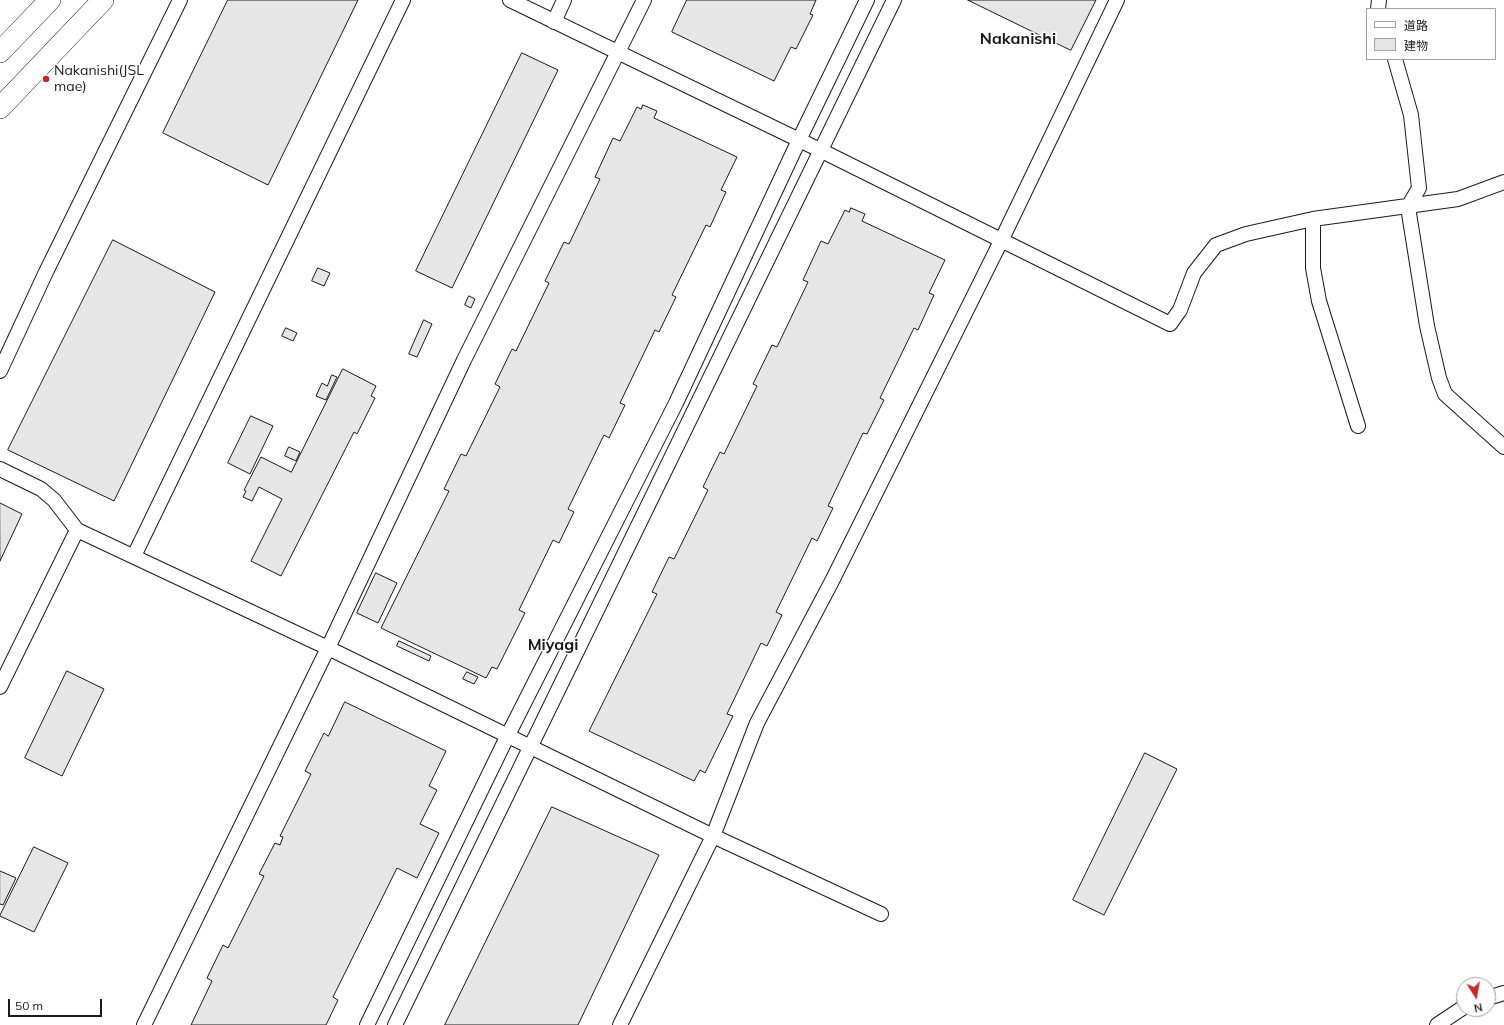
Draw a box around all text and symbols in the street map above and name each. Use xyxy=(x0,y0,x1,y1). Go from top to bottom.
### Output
legend xyxy=(1366,8,1496,60)
text: 道路 xyxy=(1404,18,1428,33)
district label: Nakanishi xyxy=(980,29,1056,49)
text: 建物 xyxy=(1404,38,1428,53)
place label: Nakanishi(JSL mae) xyxy=(54,63,144,96)
marker: Nakanishi(JSL mae) xyxy=(41,74,51,84)
district label: Miyagi xyxy=(528,635,578,655)
north arrow xyxy=(1456,977,1496,1017)
scale bar xyxy=(10,991,104,1017)
text: 50 m xyxy=(15,998,43,1013)
text: N xyxy=(1473,1000,1484,1015)

